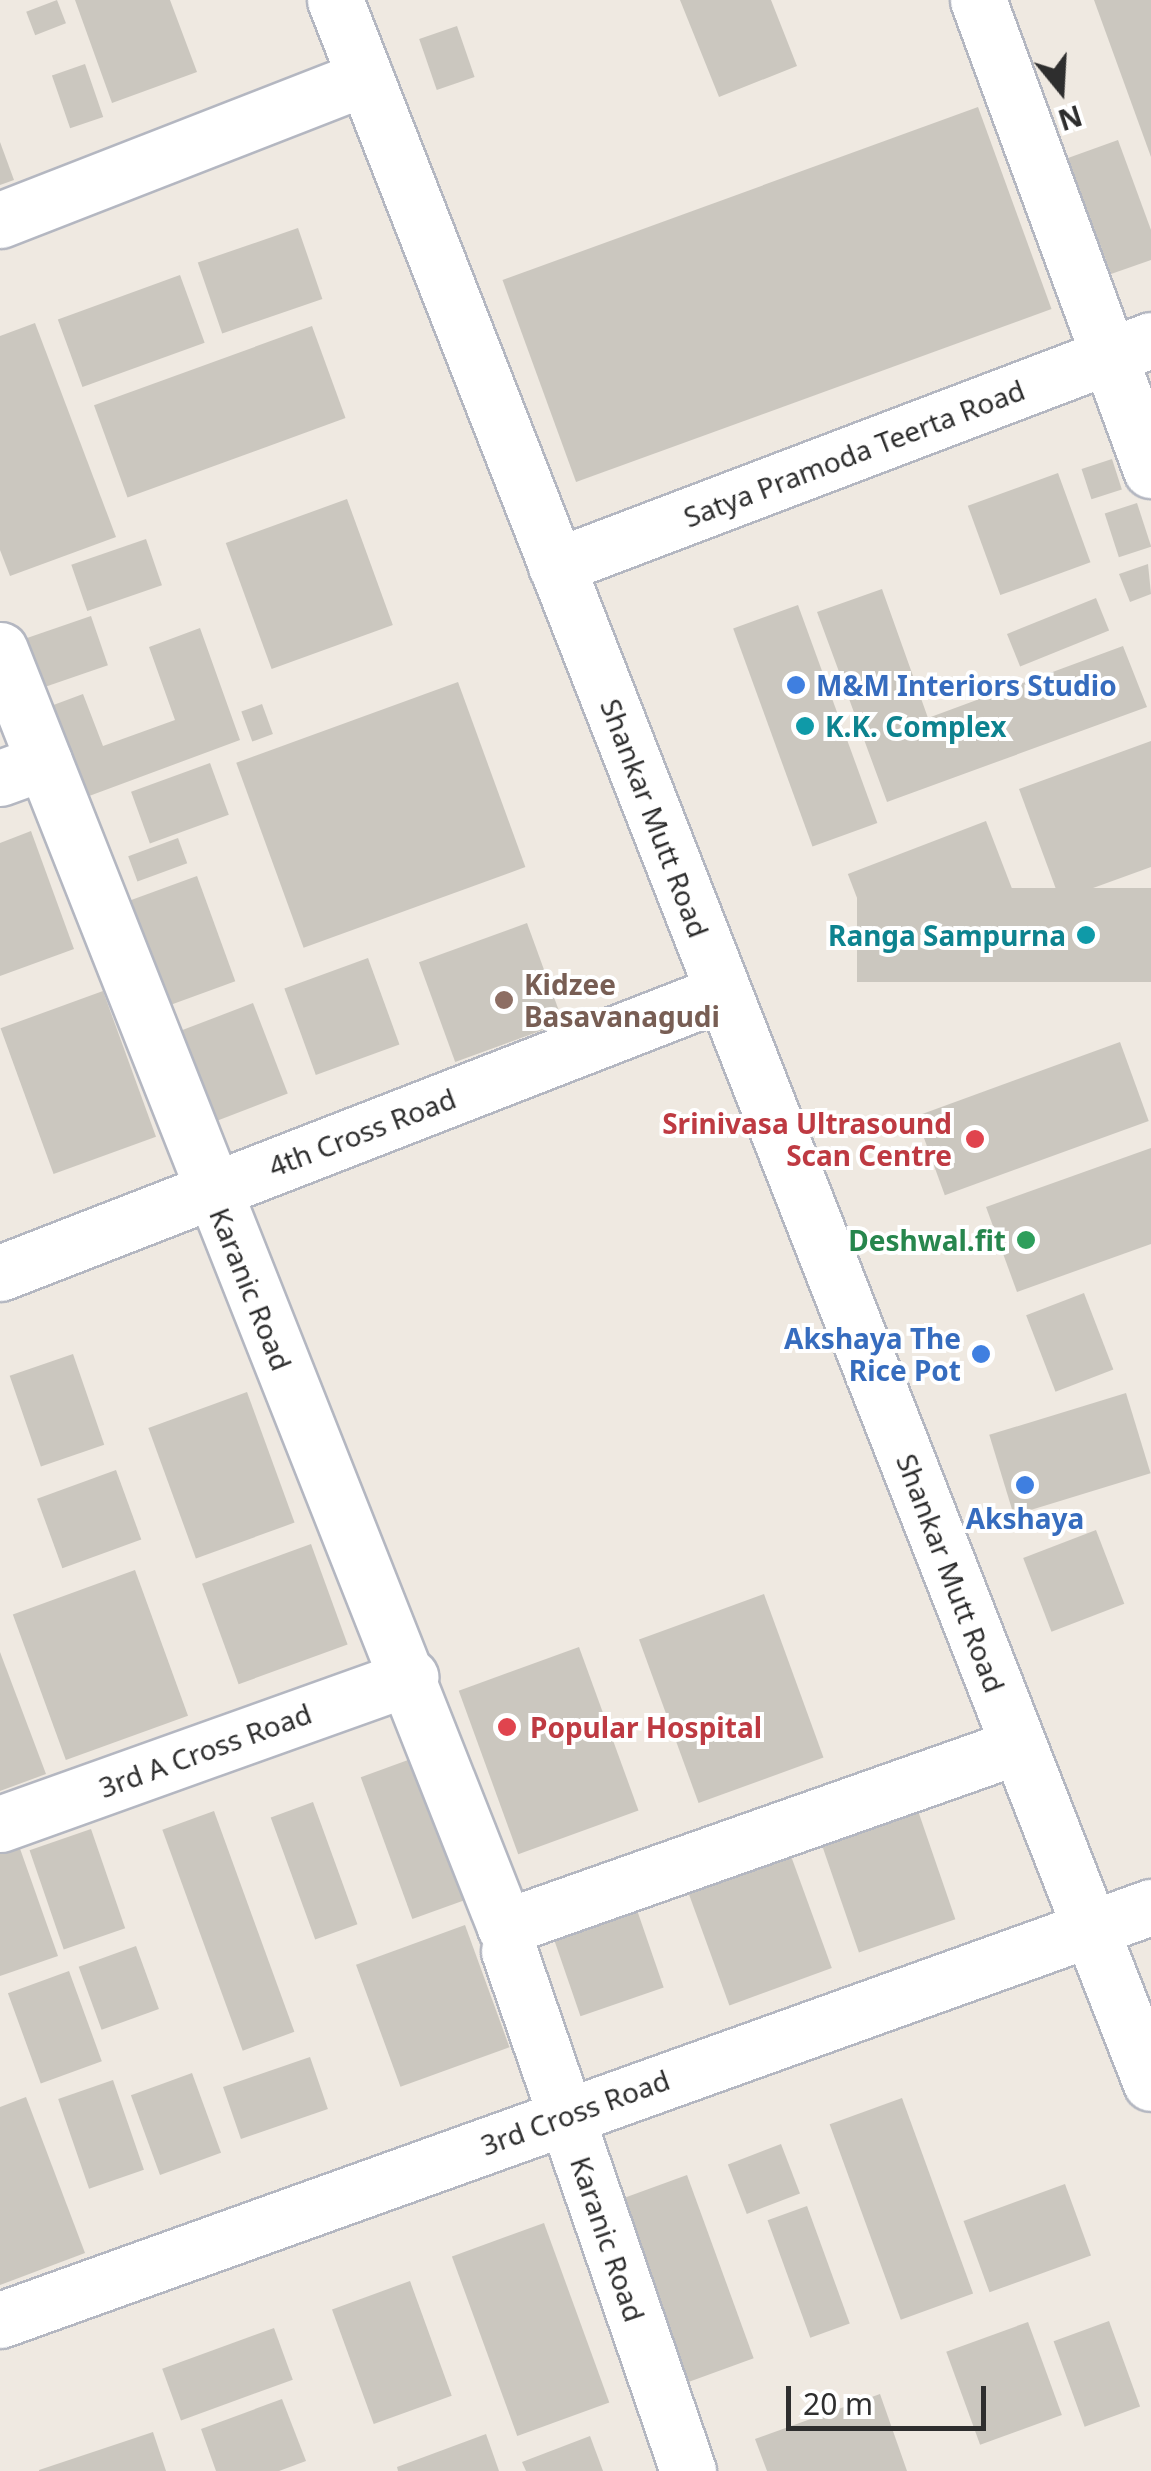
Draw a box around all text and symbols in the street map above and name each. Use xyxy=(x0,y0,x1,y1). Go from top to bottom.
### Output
north arrow xyxy=(1011,40,1111,140)
text: N xyxy=(1054,97,1087,140)
street label: Satya Pramoda Teerta Road xyxy=(679,372,1029,534)
place label: M&M Interiors Studio xyxy=(816,668,1117,702)
marker: M&M Interiors Studio xyxy=(785,674,807,696)
street label: Shankar Mutt Road xyxy=(594,694,716,942)
place label: K.K. Complex xyxy=(825,709,1006,743)
marker: K.K. Complex xyxy=(794,715,816,737)
place label: Ranga Sampurna xyxy=(828,918,1066,952)
marker: Ranga Sampurna xyxy=(1075,924,1097,946)
place label: Kidzee Basavanagudi xyxy=(524,967,720,1033)
marker: Kidzee Basavanagudi xyxy=(493,989,515,1011)
street label: 4th Cross Road xyxy=(264,1081,460,1183)
place label: Srinivasa Ultrasound Scan Centre xyxy=(662,1106,952,1172)
marker: Srinivasa Ultrasound Scan Centre xyxy=(962,1126,988,1152)
street label: Karanic Road xyxy=(203,1203,299,1375)
place label: Deshwal.fit xyxy=(848,1223,1006,1257)
marker: Deshwal.fit xyxy=(1015,1229,1037,1251)
place label: Akshaya The Rice Pot xyxy=(784,1321,961,1387)
marker: Akshaya The Rice Pot xyxy=(970,1343,992,1365)
street label: Shankar Mutt Road xyxy=(890,1449,1012,1697)
marker: Akshaya xyxy=(1014,1474,1036,1496)
place label: Akshaya xyxy=(966,1501,1084,1535)
street label: 3rd A Cross Road xyxy=(94,1696,316,1804)
place label: Popular Hospital xyxy=(530,1710,762,1744)
marker: Popular Hospital xyxy=(494,1714,520,1740)
street label: 3rd Cross Road xyxy=(476,2062,674,2162)
street label: Karanic Road xyxy=(564,2152,652,2326)
scale bar xyxy=(791,2366,991,2428)
text: 20 m xyxy=(803,2383,873,2424)

